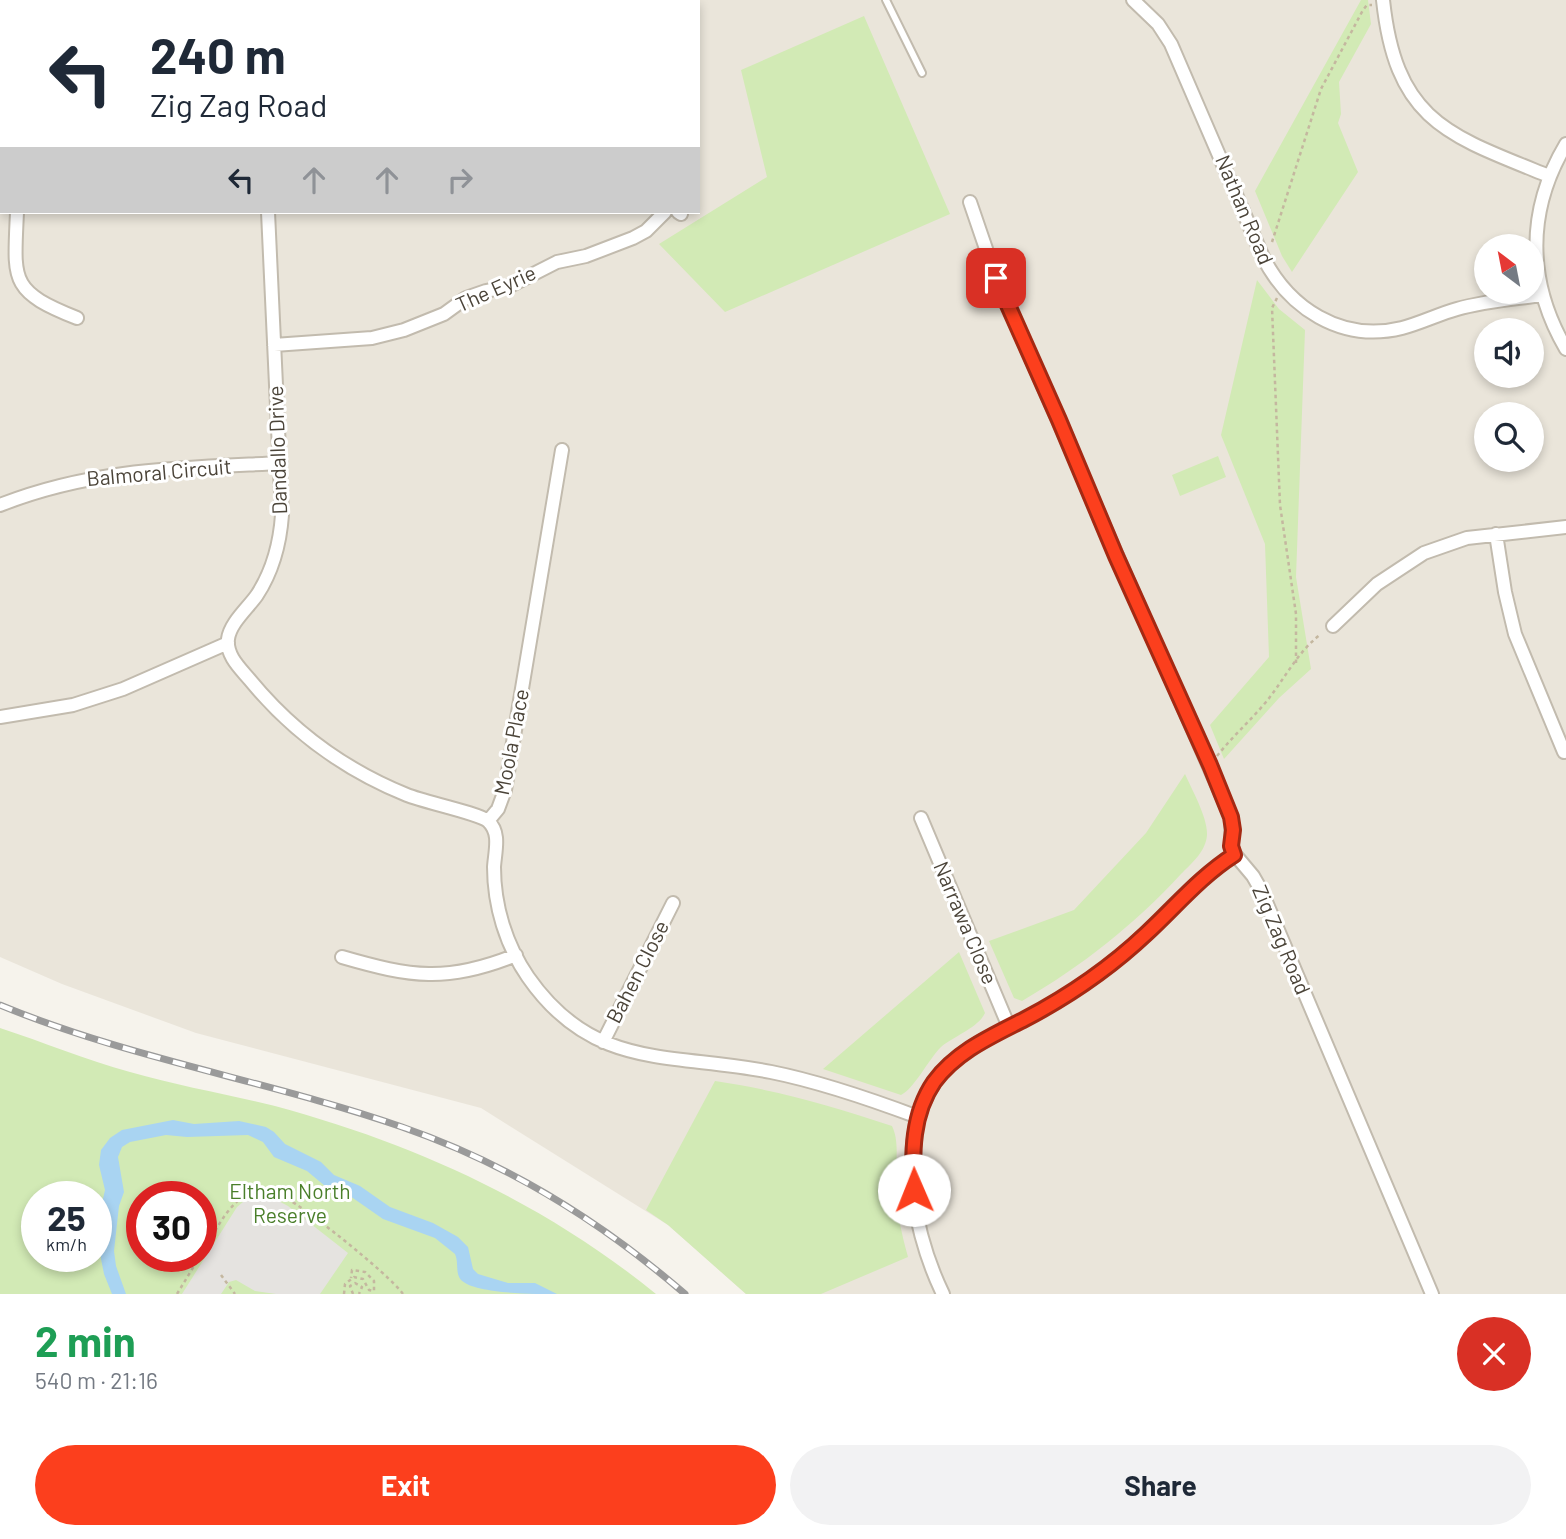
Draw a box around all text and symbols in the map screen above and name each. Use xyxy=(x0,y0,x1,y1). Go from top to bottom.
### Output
text: 240 m xyxy=(150,25,286,84)
icon: left xyxy=(35,28,126,119)
text: Zig Zag Road xyxy=(150,85,327,123)
street label: Nathan Road xyxy=(1211,151,1280,268)
icon: left xyxy=(222,161,260,199)
icon: ahead xyxy=(295,161,333,199)
icon: ahead xyxy=(368,161,406,199)
icon: right xyxy=(441,161,479,199)
north arrow xyxy=(1474,234,1544,304)
map controls xyxy=(1474,234,1544,472)
pin xyxy=(966,248,1026,308)
street label: The Eyrie xyxy=(451,259,539,316)
icon: arrive xyxy=(977,259,1015,297)
button: sound xyxy=(1474,318,1544,388)
street label: Dandallo Drive xyxy=(262,385,291,515)
button: search xyxy=(1474,402,1544,472)
street label: Balmoral Circuit xyxy=(85,453,232,490)
street label: Moola Place xyxy=(488,686,533,797)
street label: Narrawa Close xyxy=(929,857,1003,988)
street label: Zig Zag Road xyxy=(1248,881,1317,998)
street label: Bahen Close xyxy=(600,916,673,1027)
position arrow xyxy=(877,1153,951,1227)
park label: Eltham North Reserve xyxy=(229,1178,351,1227)
speed limit sign: 30 xyxy=(126,1181,217,1272)
text: 25 xyxy=(47,1196,86,1238)
text: km/h xyxy=(46,1233,87,1255)
text: 2 min xyxy=(35,1315,136,1365)
button: close xyxy=(1457,1317,1531,1391)
text: 540 m · 21:16 xyxy=(35,1366,158,1394)
button: Exit xyxy=(35,1445,776,1525)
button: Share xyxy=(790,1445,1531,1525)

